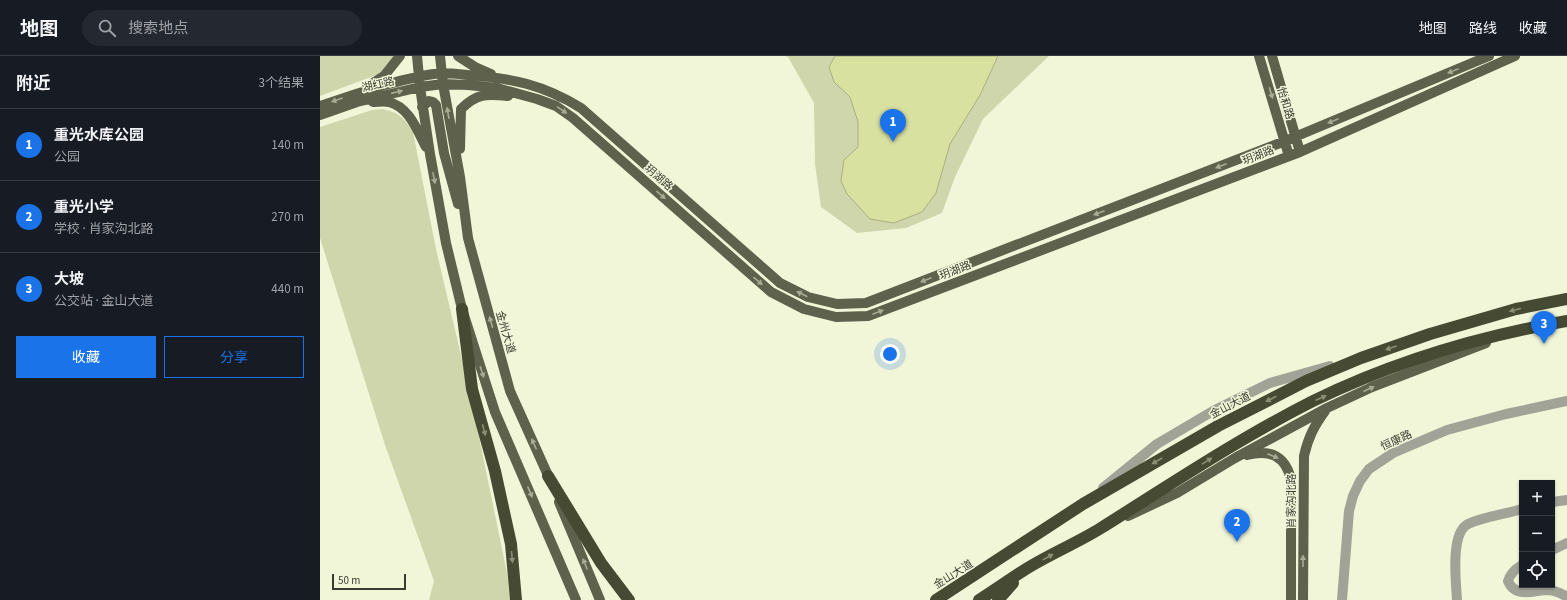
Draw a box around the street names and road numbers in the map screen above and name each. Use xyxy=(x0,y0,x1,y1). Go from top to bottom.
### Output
street label: 湖红路 xyxy=(360,73,396,96)
street label: 怡和路 xyxy=(1274,85,1298,121)
street label: 玥湖路 xyxy=(1240,143,1276,168)
street label: 玥湖路 xyxy=(641,161,676,194)
street label: 玥湖路 xyxy=(937,258,973,283)
street label: 金州大道 xyxy=(492,309,519,355)
street label: 金山大道 xyxy=(1207,389,1253,422)
street label: 恒康路 xyxy=(1378,427,1414,454)
street label: 肖家沟北路 xyxy=(1284,474,1299,529)
street label: 金山大道 xyxy=(931,556,976,592)

